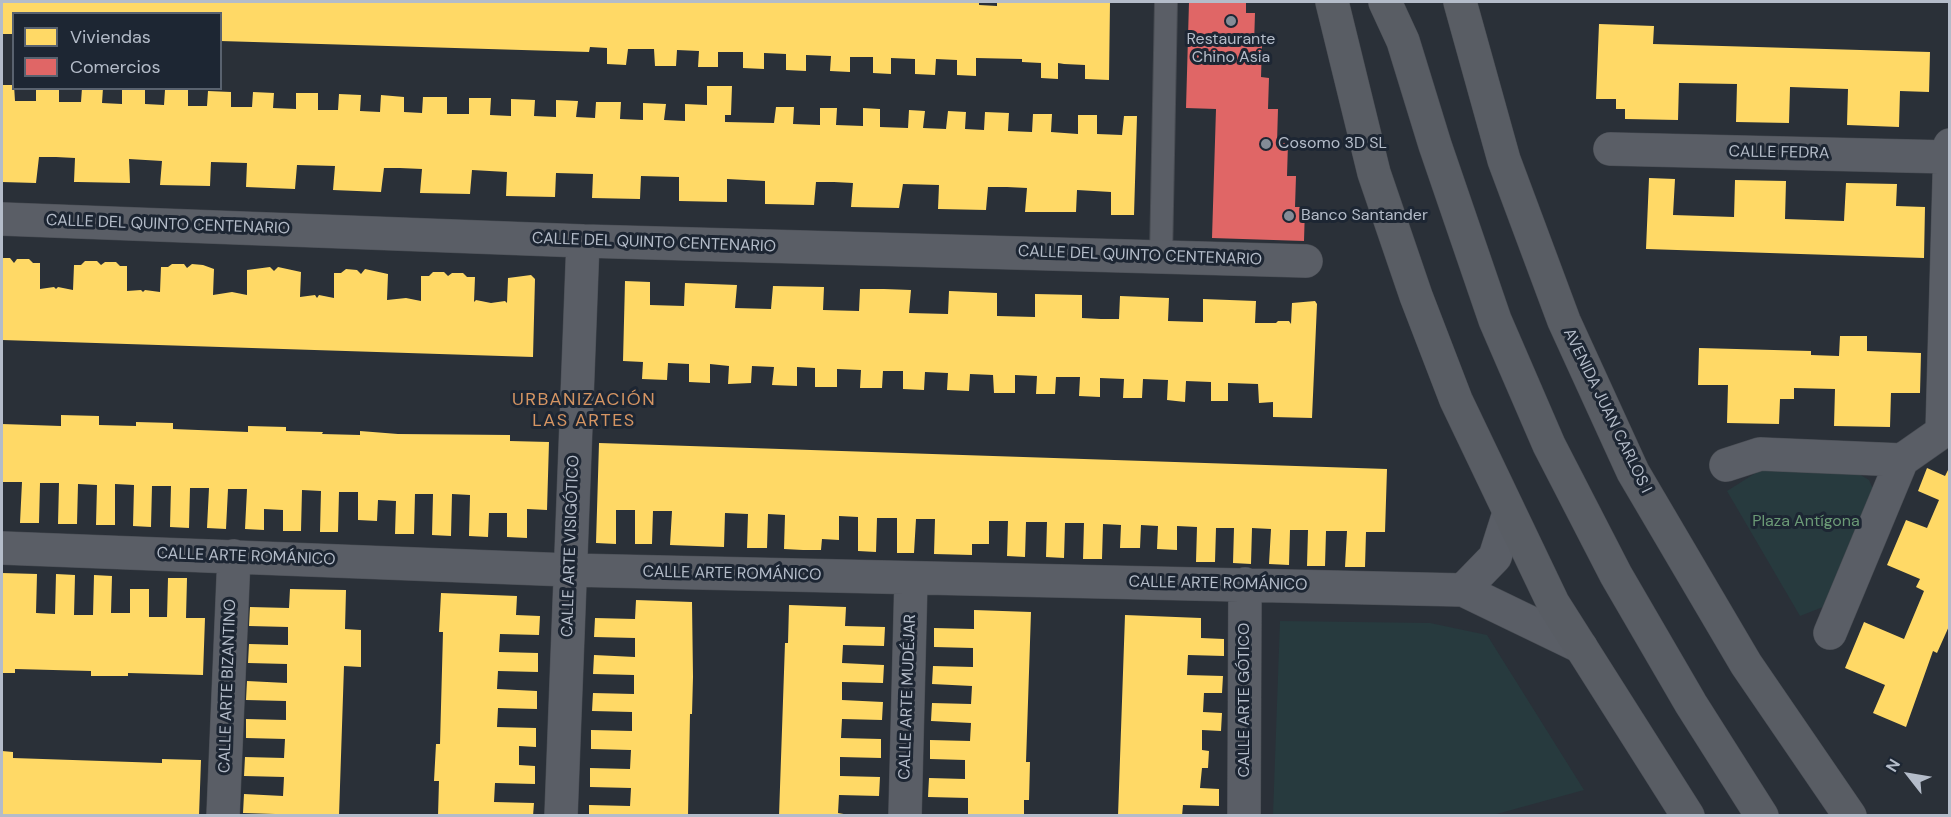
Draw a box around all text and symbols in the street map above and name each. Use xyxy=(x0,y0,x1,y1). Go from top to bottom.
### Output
legend xyxy=(12,12,222,90)
marker: Restaurante Chino Asia xyxy=(1224,14,1238,28)
text: Viviendas xyxy=(70,25,151,49)
place label: Restaurante Chino Asia xyxy=(1187,30,1275,68)
text: Comercios xyxy=(70,55,161,79)
place label: Cosomo 3D SL xyxy=(1278,134,1387,154)
marker: Cosomo 3D SL xyxy=(1259,137,1273,151)
street label: CALLE FEDRA xyxy=(1728,143,1830,163)
place label: Banco Santander xyxy=(1301,206,1428,226)
marker: Banco Santander xyxy=(1282,209,1296,223)
street label: CALLE DEL QUINTO CENTENARIO xyxy=(46,211,290,239)
street label: CALLE DEL QUINTO CENTENARIO xyxy=(532,229,776,257)
street label: CALLE DEL QUINTO CENTENARIO xyxy=(1018,242,1262,270)
street label: AVENIDA JUAN CARLOS I xyxy=(1559,325,1655,497)
district label: URBANIZACIÓN LAS ARTES xyxy=(512,389,656,432)
street label: CALLE ARTE VISIGÓTICO xyxy=(558,455,584,637)
park label: Plaza Antígona xyxy=(1752,512,1860,532)
street label: CALLE ARTE ROMÁNICO xyxy=(156,544,336,570)
street label: CALLE ARTE ROMÁNICO xyxy=(642,563,822,585)
street label: CALLE ARTE ROMÁNICO xyxy=(1128,573,1308,595)
street label: CALLE ARTE BIZANTINO xyxy=(215,599,241,773)
street label: CALLE ARTE MUDÉJAR xyxy=(896,614,920,780)
street label: CALLE ARTE GÓTICO xyxy=(1235,623,1255,777)
north arrow xyxy=(1879,745,1939,805)
text: N xyxy=(1881,755,1905,776)

